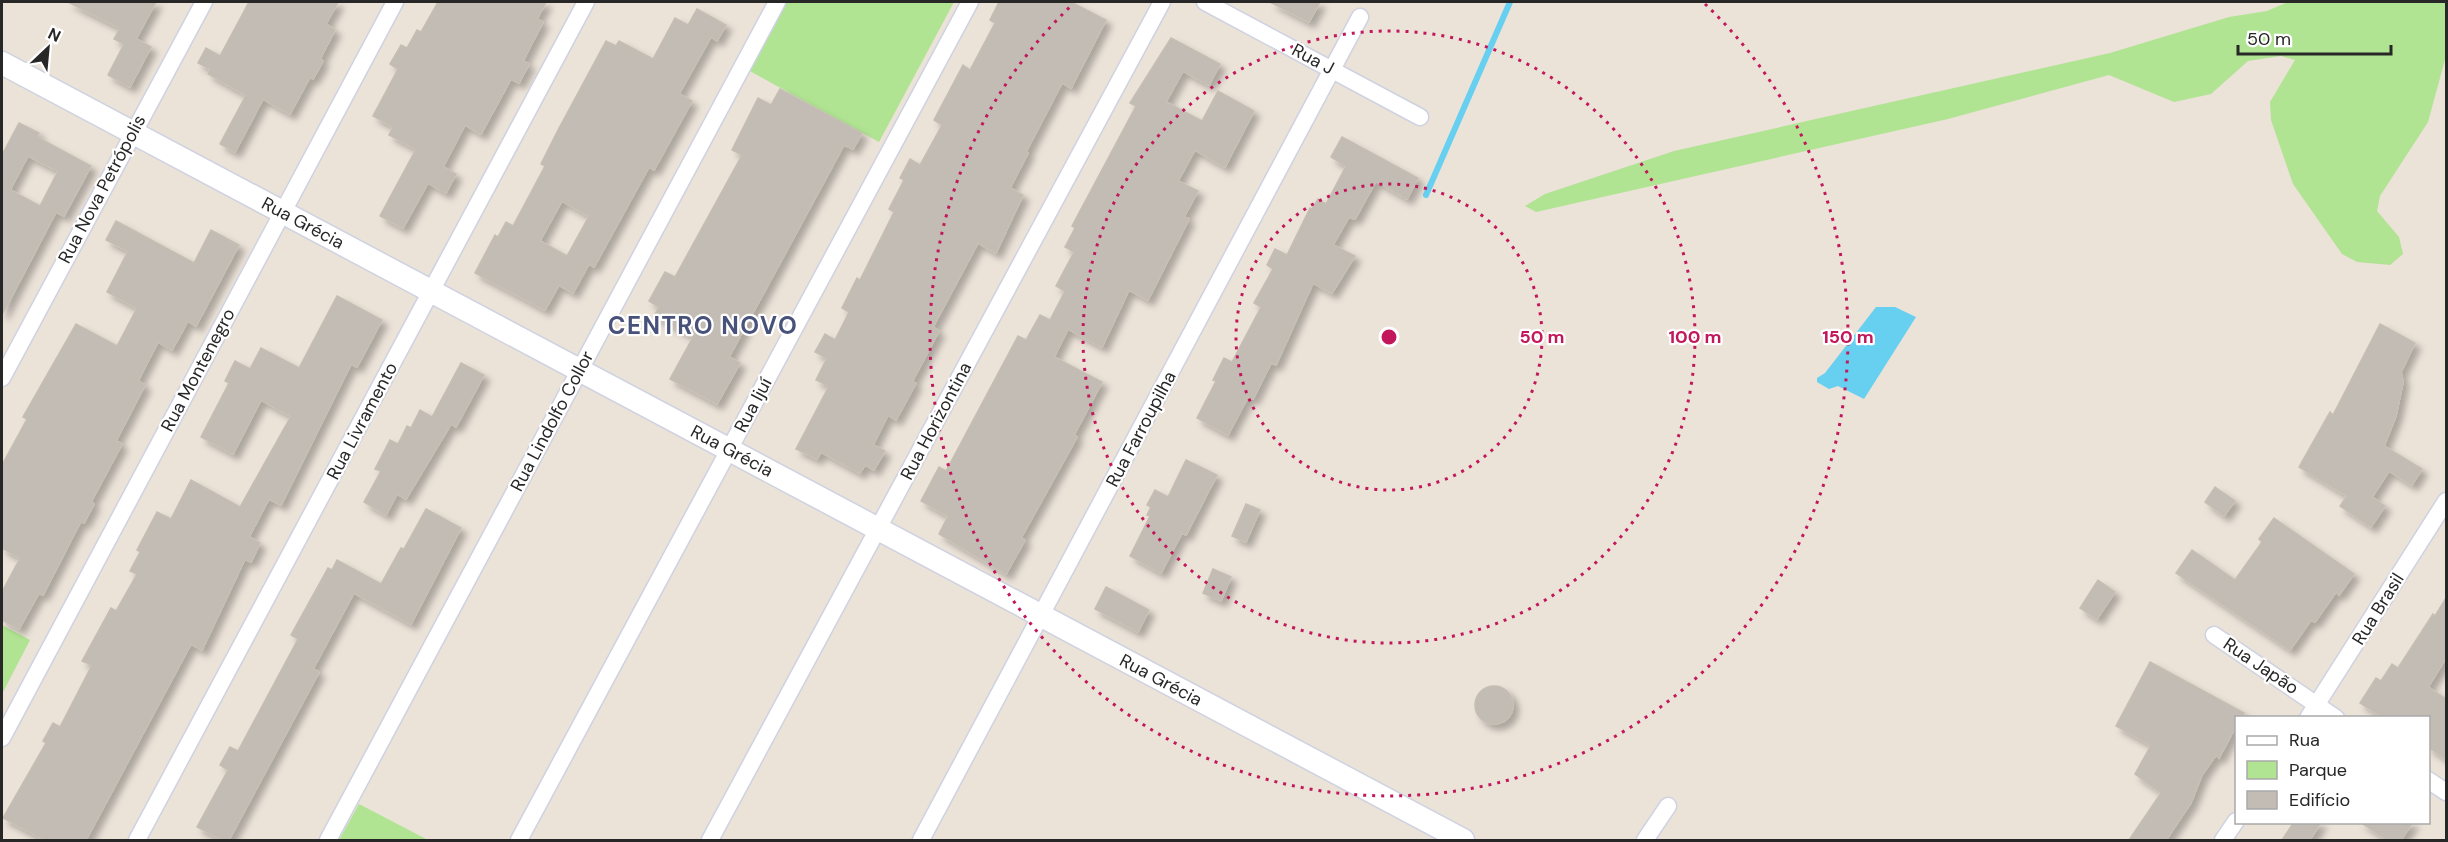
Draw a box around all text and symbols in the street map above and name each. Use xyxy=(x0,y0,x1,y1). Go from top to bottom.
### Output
north arrow xyxy=(18,18,78,78)
scale bar xyxy=(2238,18,2391,56)
text: N xyxy=(45,23,64,47)
text: 50 m xyxy=(2247,27,2291,51)
street label: Rua J xyxy=(1288,38,1338,80)
street label: Rua Nova Petrópolis xyxy=(53,110,151,268)
street label: Rua Grécia xyxy=(258,191,348,255)
street label: Rua Montenegro xyxy=(155,304,241,436)
district label: CENTRO NOVO xyxy=(608,310,798,341)
text: 50 m xyxy=(1519,325,1565,349)
text: 100 m xyxy=(1668,325,1722,349)
text: 150 m xyxy=(1822,325,1874,349)
centre of rings xyxy=(1379,327,1399,347)
street label: Rua Lindolfo Collor xyxy=(505,346,599,495)
street label: Rua Livramento xyxy=(321,358,403,484)
street label: Rua Horizontina xyxy=(895,358,977,484)
street label: Rua Farroupilha xyxy=(1100,367,1182,491)
street label: Rua Ijuí xyxy=(729,374,777,436)
street label: Rua Grécia xyxy=(687,419,777,483)
street label: Rua Brasil xyxy=(2347,569,2409,649)
street label: Rua Japão xyxy=(2219,632,2303,700)
street label: Rua Grécia xyxy=(1116,648,1206,712)
legend xyxy=(2235,716,2430,824)
text: Rua xyxy=(2289,728,2320,752)
text: Parque xyxy=(2289,758,2347,782)
text: Edifício xyxy=(2289,788,2350,812)

